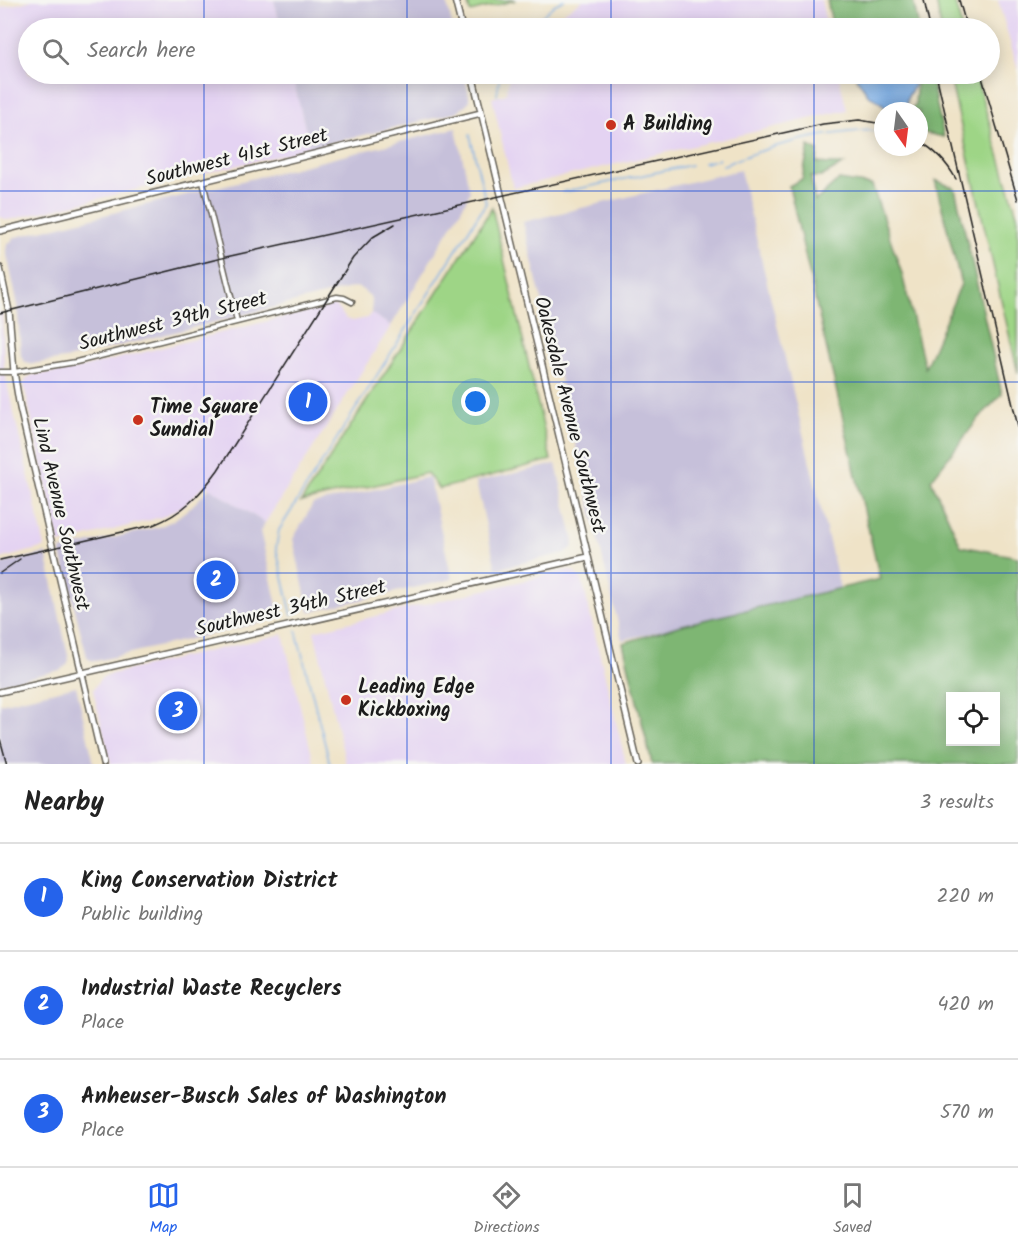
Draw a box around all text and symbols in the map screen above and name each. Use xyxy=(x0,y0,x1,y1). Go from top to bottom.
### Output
search box xyxy=(18,18,1000,84)
text: Search here xyxy=(87,34,195,69)
icon: search xyxy=(39,35,72,68)
north arrow xyxy=(874,102,928,156)
place label: A Building xyxy=(623,109,713,141)
marker: A Building xyxy=(604,118,618,132)
street label: Southwest 41st Street xyxy=(142,120,332,196)
street label: Southwest 39th Street xyxy=(76,283,271,361)
street label: Oakesdale Avenue Southwest xyxy=(524,293,614,537)
pin: 1 xyxy=(288,380,328,424)
your location xyxy=(461,387,490,416)
place label: Time Square Sundial xyxy=(150,392,258,447)
marker: Time Square Sundial xyxy=(131,413,145,427)
street label: Lind Avenue Southwest xyxy=(22,414,98,614)
pin: 2 xyxy=(196,558,236,602)
street label: Southwest 34th Street xyxy=(193,572,389,646)
place label: Leading Edge Kickboxing xyxy=(358,672,475,727)
pin: 3 xyxy=(158,688,198,734)
map controls xyxy=(946,692,1000,746)
button: locate xyxy=(946,692,1000,746)
marker: Leading Edge Kickboxing xyxy=(339,693,353,707)
text: Nearby xyxy=(24,782,104,824)
text: 3 results xyxy=(920,787,994,819)
text: King Conservation District xyxy=(81,864,338,899)
text: 1 xyxy=(40,881,47,913)
text: 220 m xyxy=(937,881,994,913)
text: Public building xyxy=(81,899,203,931)
text: Industrial Waste Recyclers xyxy=(81,972,342,1007)
text: 2 xyxy=(38,989,49,1021)
text: 420 m xyxy=(937,989,994,1021)
text: Place xyxy=(81,1007,124,1039)
text: Anheuser-Busch Sales of Washington xyxy=(81,1080,446,1115)
text: 3 xyxy=(38,1097,49,1129)
text: 570 m xyxy=(940,1097,994,1129)
text: Place xyxy=(81,1115,124,1147)
tab: Map xyxy=(147,1179,180,1240)
tab: Directions xyxy=(473,1179,540,1240)
tab: Saved xyxy=(833,1179,871,1240)

